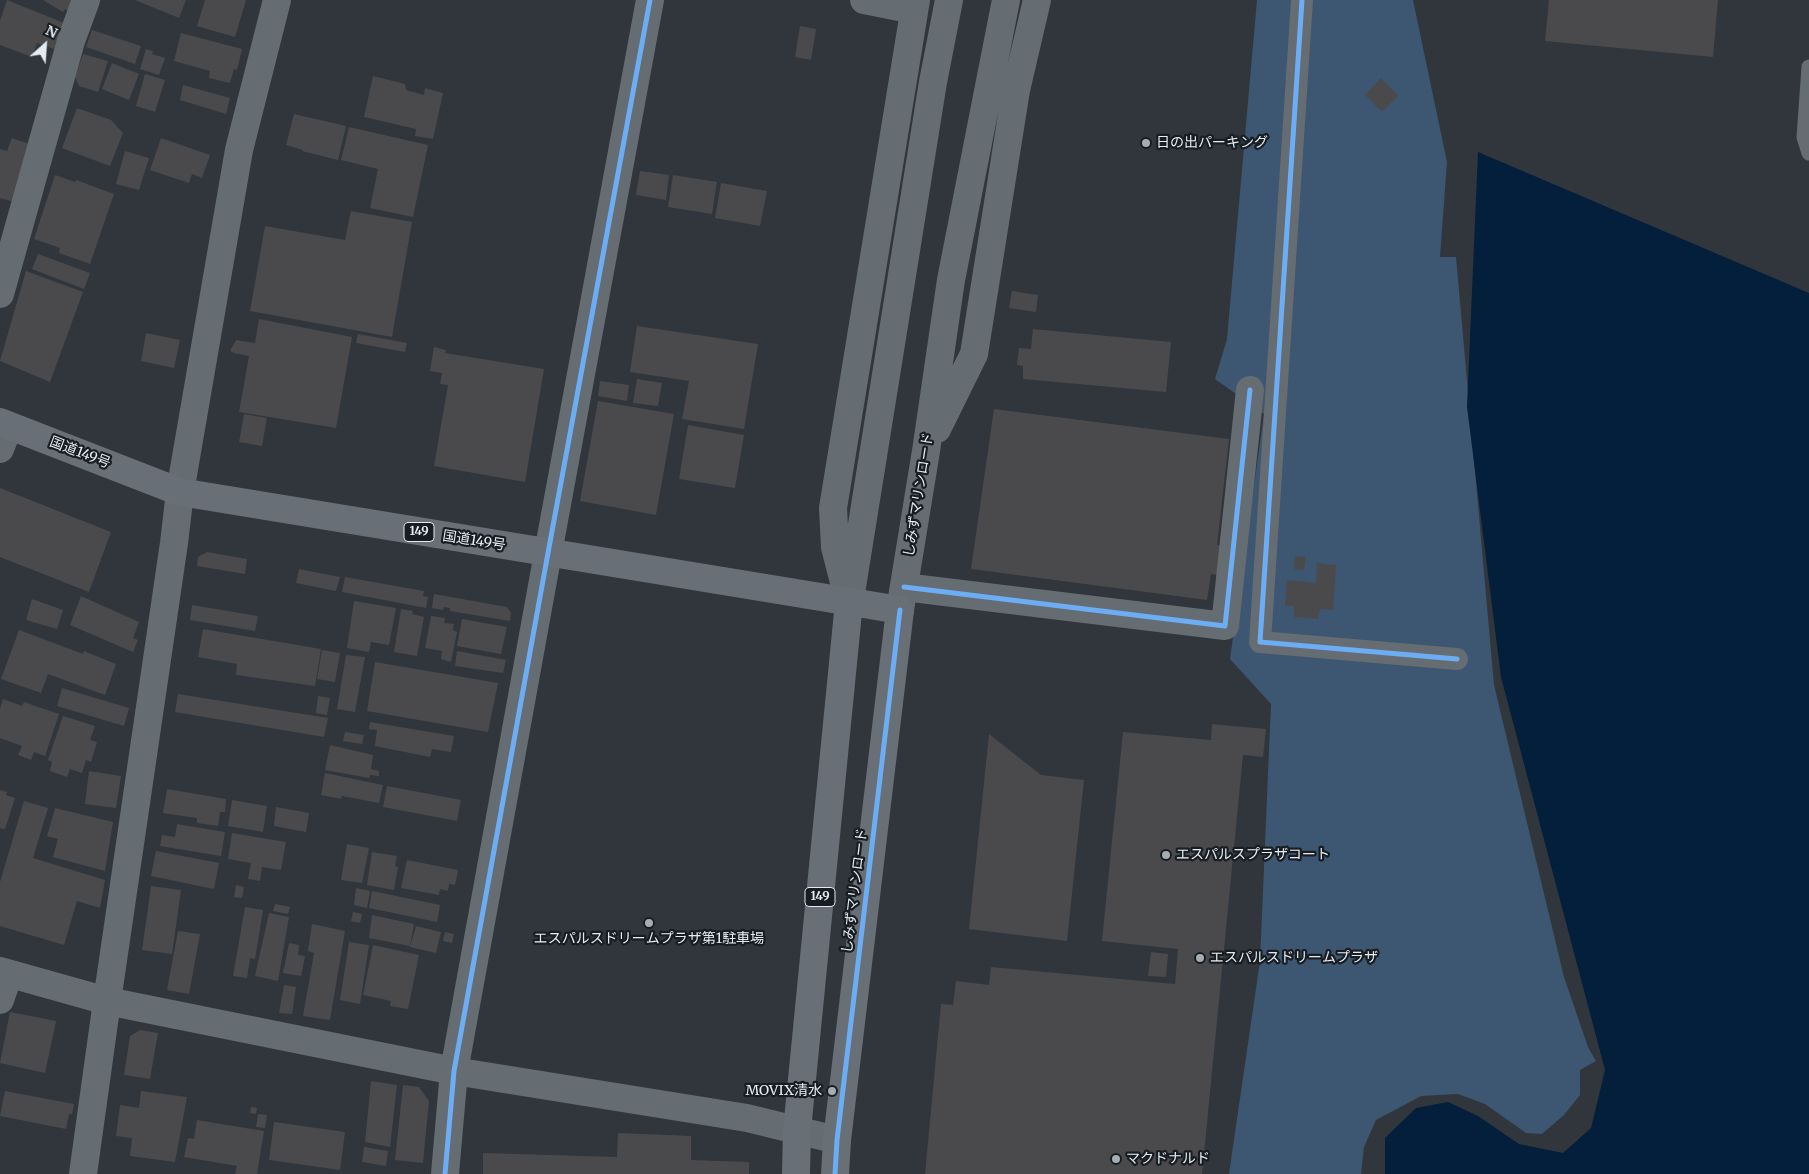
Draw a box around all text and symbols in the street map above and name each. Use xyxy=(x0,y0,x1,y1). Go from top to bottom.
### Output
north arrow xyxy=(20,20,70,70)
text: N xyxy=(43,21,60,42)
place label: 日の出パーキング xyxy=(1156,135,1268,151)
marker: 日の出パーキング xyxy=(1140,137,1152,149)
street label: しみずマリンロード xyxy=(901,431,937,559)
street label: 国道149号 xyxy=(47,434,113,472)
road number: 149 xyxy=(404,522,434,542)
street label: 国道149号 xyxy=(441,528,507,554)
street label: しみずマリンロード xyxy=(839,827,871,955)
place label: エスパルスプラザコート xyxy=(1176,847,1330,863)
marker: エスパルスプラザコート xyxy=(1160,849,1172,861)
road number: 149 xyxy=(805,888,835,906)
marker: エスパルスドリームプラザ第1駐車場 xyxy=(643,917,655,929)
place label: エスパルスドリームプラザ第1駐車場 xyxy=(534,931,764,947)
place label: エスパルスドリームプラザ xyxy=(1210,950,1378,966)
marker: エスパルスドリームプラザ xyxy=(1194,952,1206,964)
place label: MOVIX清水 xyxy=(745,1083,822,1099)
marker: MOVIX清水 xyxy=(826,1085,838,1097)
place label: マクドナルド xyxy=(1126,1151,1210,1167)
marker: マクドナルド xyxy=(1110,1153,1122,1165)

